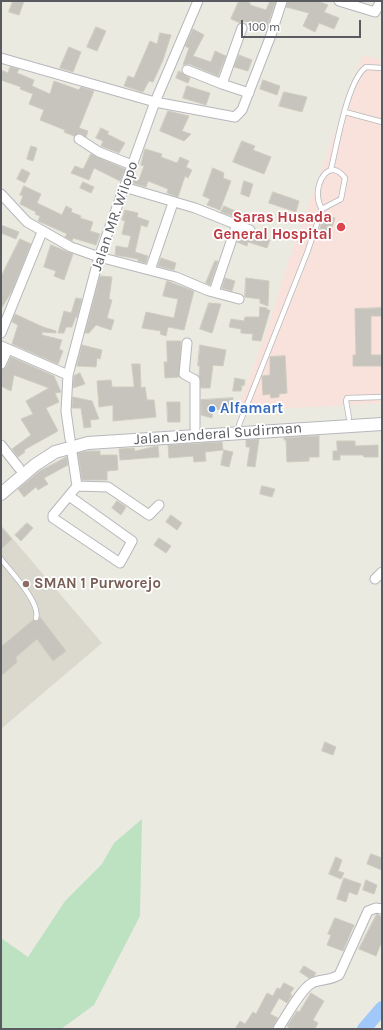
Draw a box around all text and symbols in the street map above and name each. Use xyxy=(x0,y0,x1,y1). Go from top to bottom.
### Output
scale bar xyxy=(243,12,363,38)
text: 100 m xyxy=(248,20,280,34)
street label: Jalan MR. Wilopo xyxy=(88,159,142,273)
place label: Saras Husada General Hospital xyxy=(213,209,332,244)
marker: Saras Husada General Hospital xyxy=(335,221,347,233)
place label: Alfamart xyxy=(220,400,283,418)
marker: Alfamart xyxy=(207,404,217,414)
street label: Jalan Jenderal Sudirman xyxy=(133,419,303,449)
place label: SMAN 1 Purworejo xyxy=(34,575,161,593)
marker: SMAN 1 Purworejo xyxy=(21,579,31,589)

